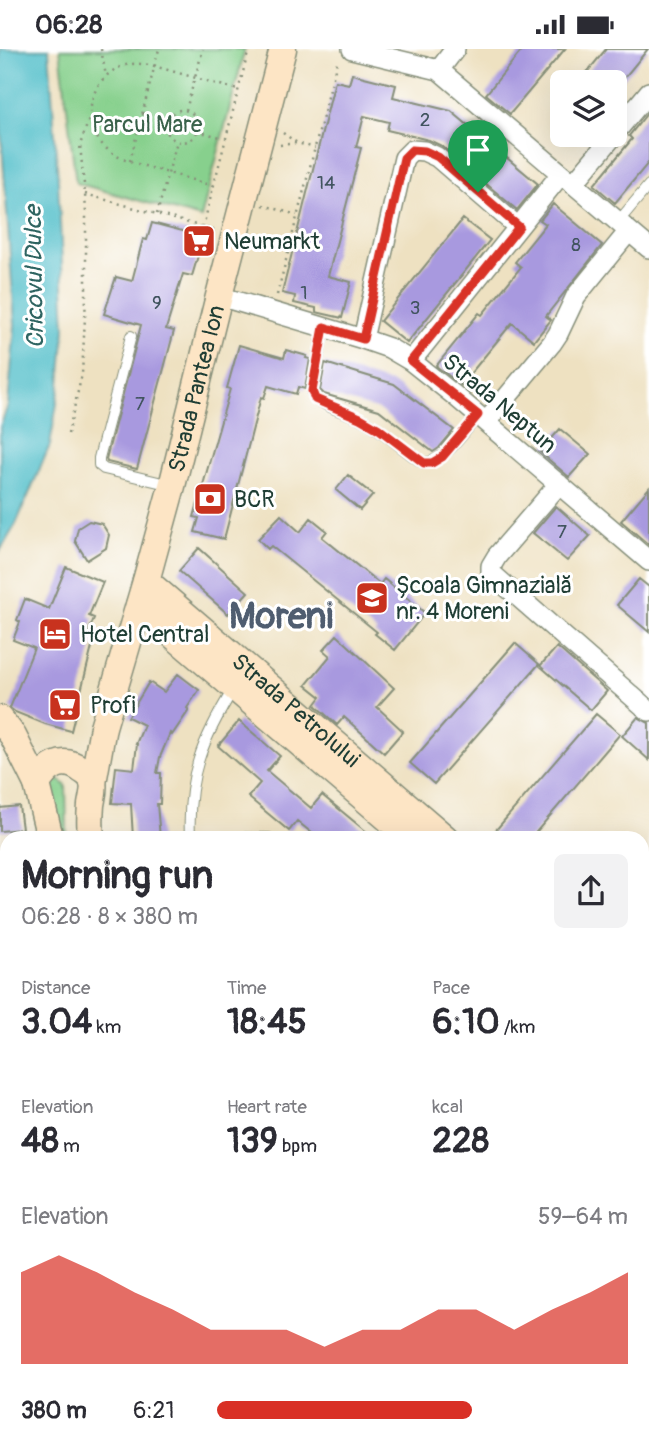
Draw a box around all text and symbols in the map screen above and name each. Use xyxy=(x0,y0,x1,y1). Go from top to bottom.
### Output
text: 06:28 xyxy=(35,9,102,41)
map controls xyxy=(550,70,627,147)
button: layers xyxy=(550,70,627,147)
house number: 2 xyxy=(420,108,430,132)
park label: Parcul Mare xyxy=(92,110,203,139)
pin xyxy=(448,120,508,192)
icon: arrive xyxy=(459,131,497,169)
house number: 14 xyxy=(317,171,335,195)
water label: Cricovul Dulce xyxy=(19,203,50,349)
supermarket icon: Neumarkt xyxy=(180,222,218,260)
place label: Neumarkt xyxy=(224,227,321,256)
house number: 8 xyxy=(571,233,581,257)
house number: 1 xyxy=(300,281,308,305)
house number: 9 xyxy=(152,291,162,315)
house number: 3 xyxy=(410,296,420,320)
street label: Strada Pantea Ion xyxy=(162,302,231,475)
street label: Strada Neptun xyxy=(437,347,563,460)
house number: 7 xyxy=(135,392,145,416)
bank icon: BCR xyxy=(191,480,229,518)
place label: BCR xyxy=(234,485,275,514)
house number: 7 xyxy=(557,520,567,544)
place label: Școala Gimnazială nr. 4 Moreni xyxy=(396,571,573,626)
school or university icon: Școala Gimnazială nr. 4 Moreni xyxy=(353,579,391,617)
district label: Moreni xyxy=(229,593,333,640)
hotel icon: Hotel Central xyxy=(36,615,74,653)
place label: Hotel Central xyxy=(80,620,210,649)
street label: Strada Petrolului xyxy=(226,647,366,774)
supermarket icon: Profi xyxy=(46,686,84,724)
place label: Profi xyxy=(90,691,136,720)
text: Morning run xyxy=(21,852,213,900)
button: share xyxy=(554,854,628,928)
text: 06:28 · 8 × 380 m xyxy=(21,902,198,931)
text: Distance xyxy=(21,976,90,1000)
text: Time xyxy=(227,976,266,1000)
text: Pace xyxy=(432,976,470,1000)
text: 3.04 xyxy=(21,1000,92,1044)
text: 18:45 xyxy=(227,1000,307,1044)
text: 6:10 xyxy=(432,1000,500,1044)
text: km xyxy=(92,1015,121,1039)
text: /km xyxy=(500,1015,535,1039)
text: Elevation xyxy=(21,1095,93,1119)
text: Heart rate xyxy=(227,1095,307,1119)
text: kcal xyxy=(432,1095,463,1119)
text: 48 xyxy=(21,1119,59,1163)
text: 139 xyxy=(227,1119,278,1163)
text: 228 xyxy=(432,1119,489,1163)
text: m xyxy=(59,1134,80,1158)
text: bpm xyxy=(278,1134,317,1158)
text: Elevation xyxy=(21,1202,109,1231)
text: 59–64 m xyxy=(538,1202,628,1231)
text: 380 m xyxy=(21,1396,87,1425)
text: 6:21 xyxy=(133,1396,174,1425)

